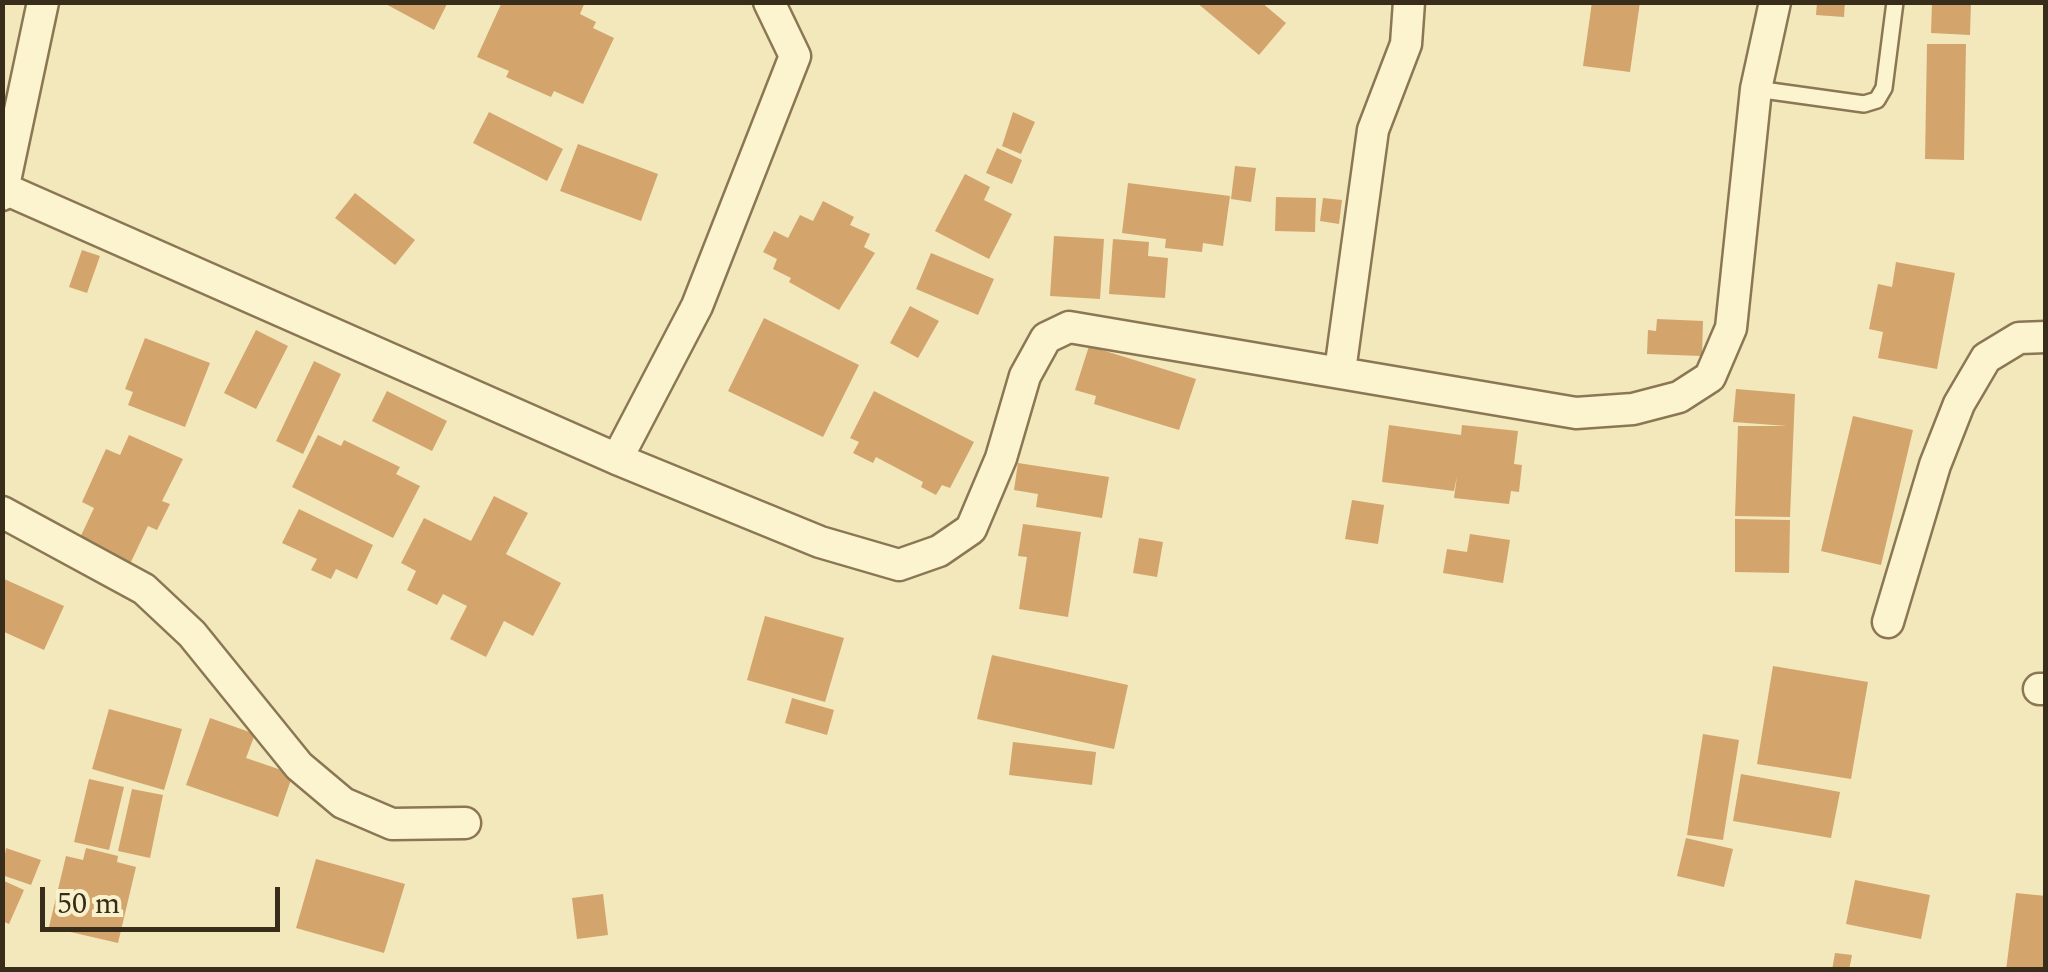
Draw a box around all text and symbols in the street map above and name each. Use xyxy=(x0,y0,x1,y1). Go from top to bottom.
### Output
scale bar xyxy=(45,867,285,929)
text: 50 m xyxy=(57,881,120,927)

